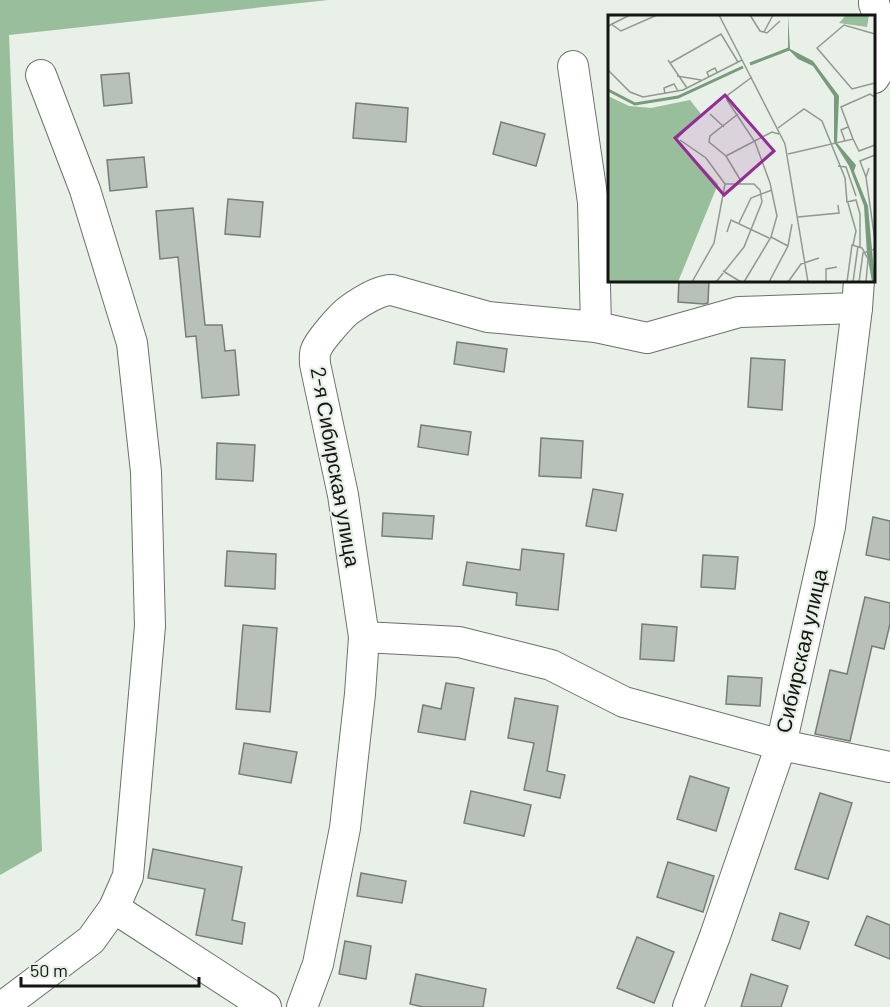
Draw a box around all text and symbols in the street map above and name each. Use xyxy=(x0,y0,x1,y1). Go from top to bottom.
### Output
inset map xyxy=(608,15,875,282)
street label: 2-я Сибирская улица xyxy=(307,365,366,569)
street label: Сибирская улица xyxy=(770,566,832,735)
scale bar xyxy=(21,950,200,988)
text: 50 m xyxy=(30,959,68,981)

